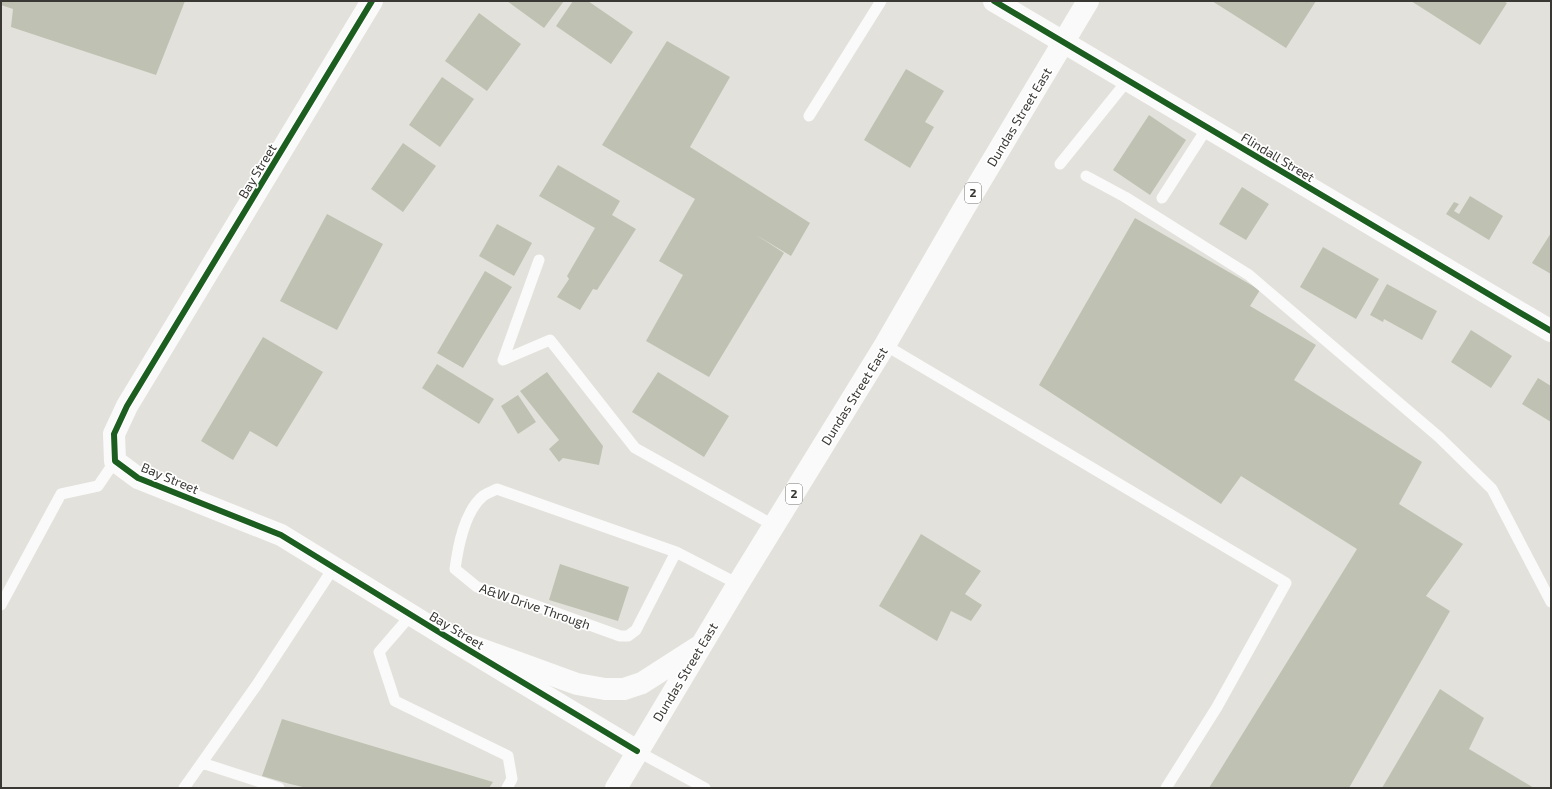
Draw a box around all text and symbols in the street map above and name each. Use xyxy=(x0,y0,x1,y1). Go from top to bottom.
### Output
street label: Dundas Street East xyxy=(983,65,1055,169)
street label: Flindall Street xyxy=(1238,129,1318,185)
street label: Bay Street xyxy=(234,141,280,201)
road number: 2 xyxy=(965,183,981,203)
street label: Dundas Street East xyxy=(817,344,891,448)
street label: Bay Street xyxy=(139,459,201,497)
road number: 2 xyxy=(786,484,802,504)
street label: A&W Drive Through xyxy=(477,580,593,632)
street label: Bay Street xyxy=(427,607,487,653)
street label: Dundas Street East xyxy=(649,620,721,724)

